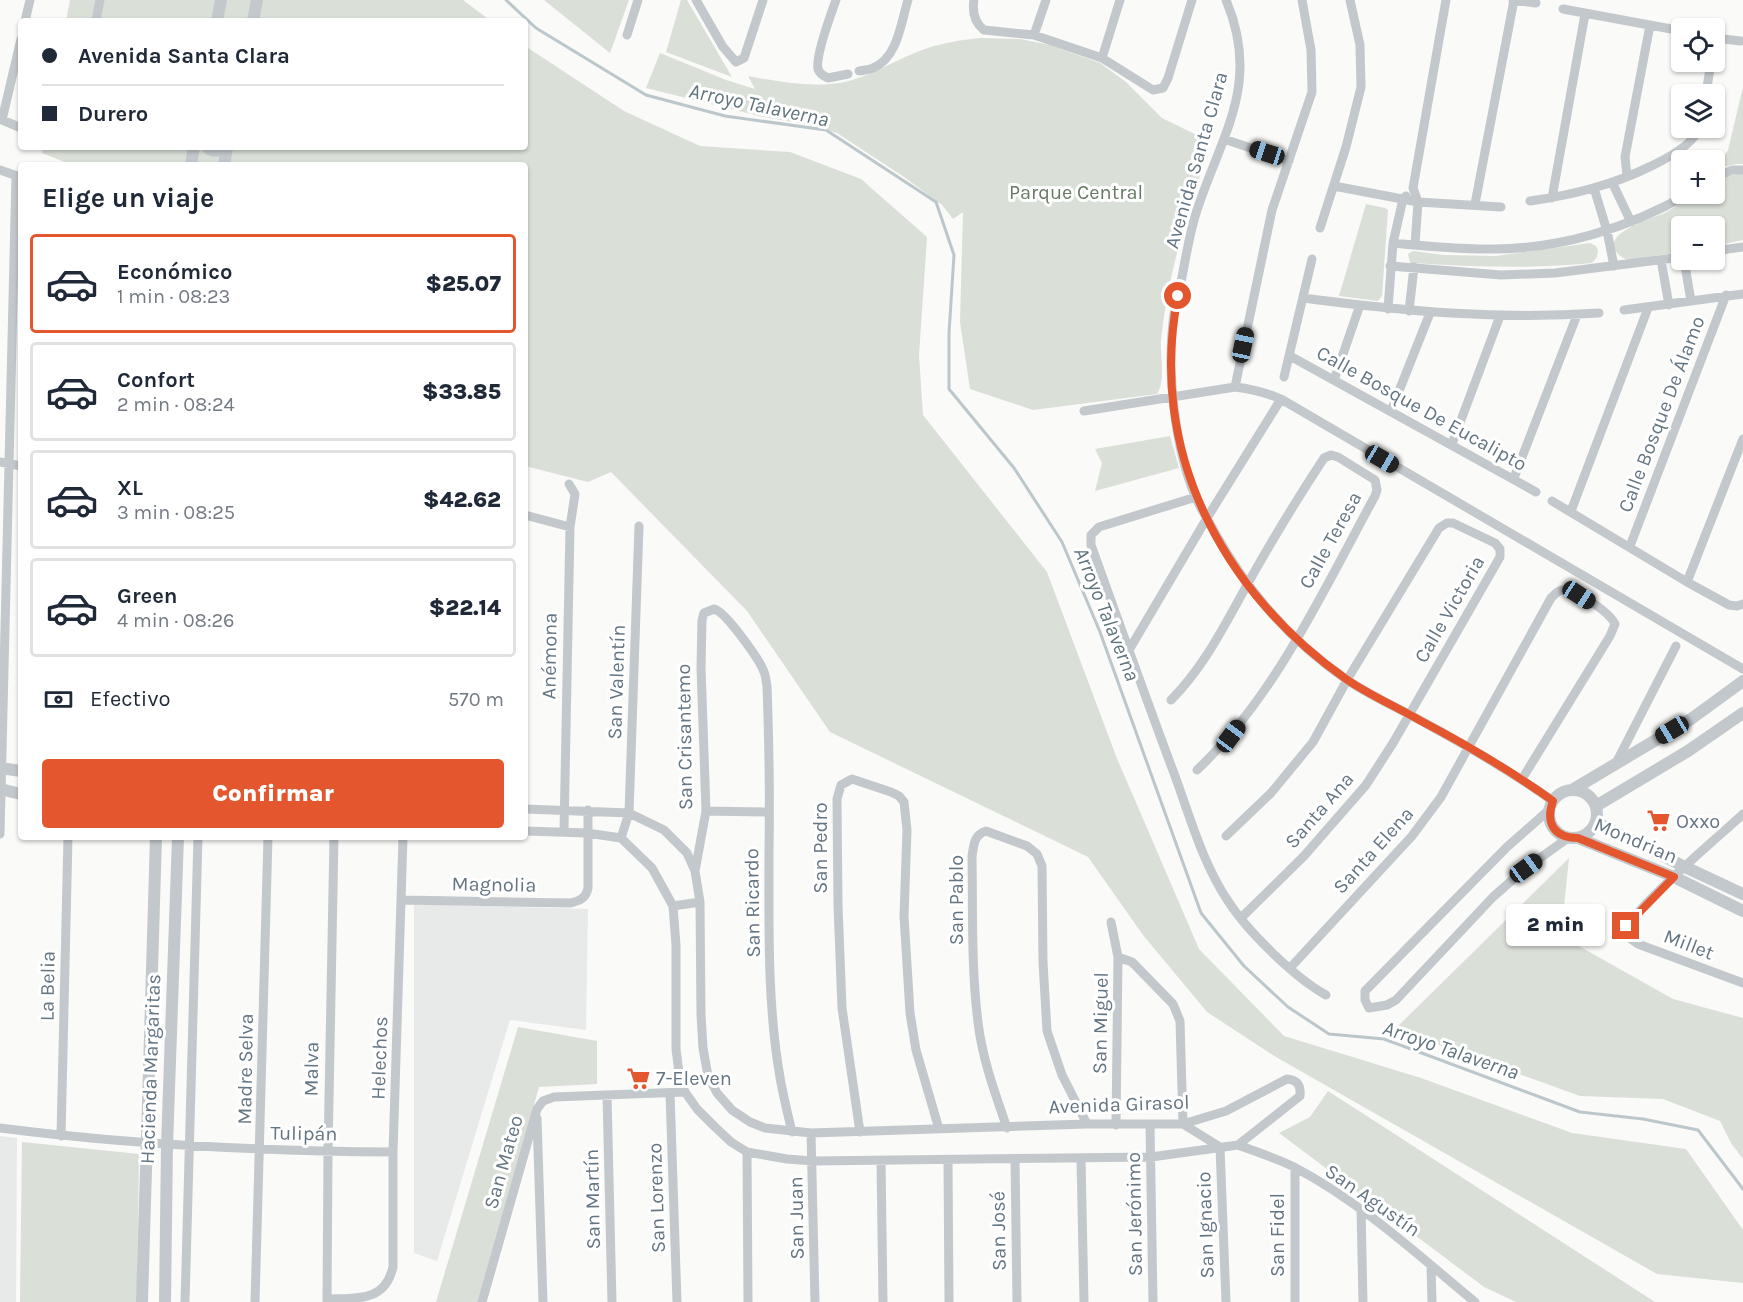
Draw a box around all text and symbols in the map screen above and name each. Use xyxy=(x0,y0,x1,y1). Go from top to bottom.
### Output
map controls xyxy=(1671,18,1725,270)
button: locate xyxy=(1671,18,1725,72)
text: Avenida Santa Clara xyxy=(78,43,290,69)
street label: Avenida Santa Clara xyxy=(1160,69,1233,251)
water label: Arroyo Talaverna xyxy=(687,78,831,132)
button: layers xyxy=(1671,84,1725,138)
text: Durero xyxy=(78,101,148,127)
car xyxy=(1247,139,1287,167)
button: + xyxy=(1671,150,1725,204)
park label: Parque Central xyxy=(1009,181,1143,204)
text: Elige un viaje xyxy=(42,182,214,214)
button: − xyxy=(1671,216,1725,270)
icon: car xyxy=(45,257,99,311)
text: Económico xyxy=(117,259,232,285)
text: $25.07 xyxy=(425,271,501,297)
route start xyxy=(1164,282,1191,309)
text: 1 min · 08:23 xyxy=(117,285,230,308)
street label: Calle Bosque De Álamo xyxy=(1613,313,1709,515)
car xyxy=(1230,326,1256,364)
street label: Calle Bosque De Eucalipto xyxy=(1313,341,1531,476)
icon: car xyxy=(45,365,99,419)
text: Confort xyxy=(117,367,195,393)
text: $33.85 xyxy=(422,379,501,405)
text: 2 min · 08:24 xyxy=(117,393,235,416)
car xyxy=(1362,442,1402,476)
icon: car xyxy=(45,473,99,527)
text: XL xyxy=(117,475,143,501)
text: $42.62 xyxy=(423,487,501,513)
street label: Calle Teresa xyxy=(1294,488,1367,593)
text: 3 min · 08:25 xyxy=(117,501,235,524)
water label: Arroyo Talaverna xyxy=(1069,544,1145,684)
street label: Calle Victoria xyxy=(1410,552,1489,667)
car xyxy=(1559,578,1599,612)
icon: car xyxy=(45,581,99,635)
text: Green xyxy=(117,583,178,609)
text: $22.14 xyxy=(429,595,501,621)
text: 4 min · 08:26 xyxy=(117,609,235,632)
street label: Anémona xyxy=(537,613,562,699)
street label: San Valentín xyxy=(603,624,630,740)
street label: San Crisantemo xyxy=(672,664,697,810)
icon: cash xyxy=(42,683,75,716)
text: Efectivo xyxy=(90,686,170,712)
text: 570 m xyxy=(448,688,504,711)
car xyxy=(1652,713,1692,747)
car xyxy=(1213,716,1249,756)
button: Confirmar xyxy=(42,759,504,828)
street label: Santa Ana xyxy=(1280,768,1359,853)
street label: San Pedro xyxy=(809,802,832,894)
street label: Santa Elena xyxy=(1328,802,1418,898)
supermarket icon: Oxxo xyxy=(1645,808,1671,834)
place label: Oxxo xyxy=(1676,810,1720,833)
street label: Mondrian xyxy=(1591,813,1681,868)
street label: San Ricardo xyxy=(740,848,765,958)
car xyxy=(1506,850,1546,886)
street label: San Pablo xyxy=(945,855,968,945)
street label: Magnolia xyxy=(451,872,537,897)
callout: 2 min xyxy=(1506,905,1605,947)
route end xyxy=(1612,912,1639,939)
text: 2 min xyxy=(1527,913,1584,936)
street label: Millet xyxy=(1660,924,1718,965)
street label: La Belia xyxy=(35,951,60,1021)
street label: San Miguel xyxy=(1088,972,1113,1074)
street label: Hacienda Margaritas xyxy=(136,974,165,1164)
street label: Madre Selva xyxy=(233,1013,258,1125)
water label: Arroyo Talaverna xyxy=(1380,1015,1522,1085)
street label: Helechos xyxy=(367,1016,392,1100)
street label: Malva xyxy=(300,1041,323,1097)
supermarket icon: 7-Eleven xyxy=(625,1065,651,1091)
place label: 7-Eleven xyxy=(656,1067,732,1090)
street label: Avenida Girasol xyxy=(1048,1091,1190,1118)
street label: San Mateo xyxy=(479,1113,528,1212)
street label: Tulipán xyxy=(270,1121,338,1146)
street label: San Lorenzo xyxy=(643,1143,670,1253)
street label: San Martín xyxy=(580,1148,605,1250)
street label: San Jerónimo xyxy=(1122,1152,1147,1276)
street label: San Agustín xyxy=(1321,1159,1425,1242)
street label: San Ignacio xyxy=(1192,1171,1219,1279)
street label: San Juan xyxy=(784,1176,809,1260)
street label: San José xyxy=(986,1191,1011,1271)
street label: San Fidel xyxy=(1266,1193,1289,1277)

